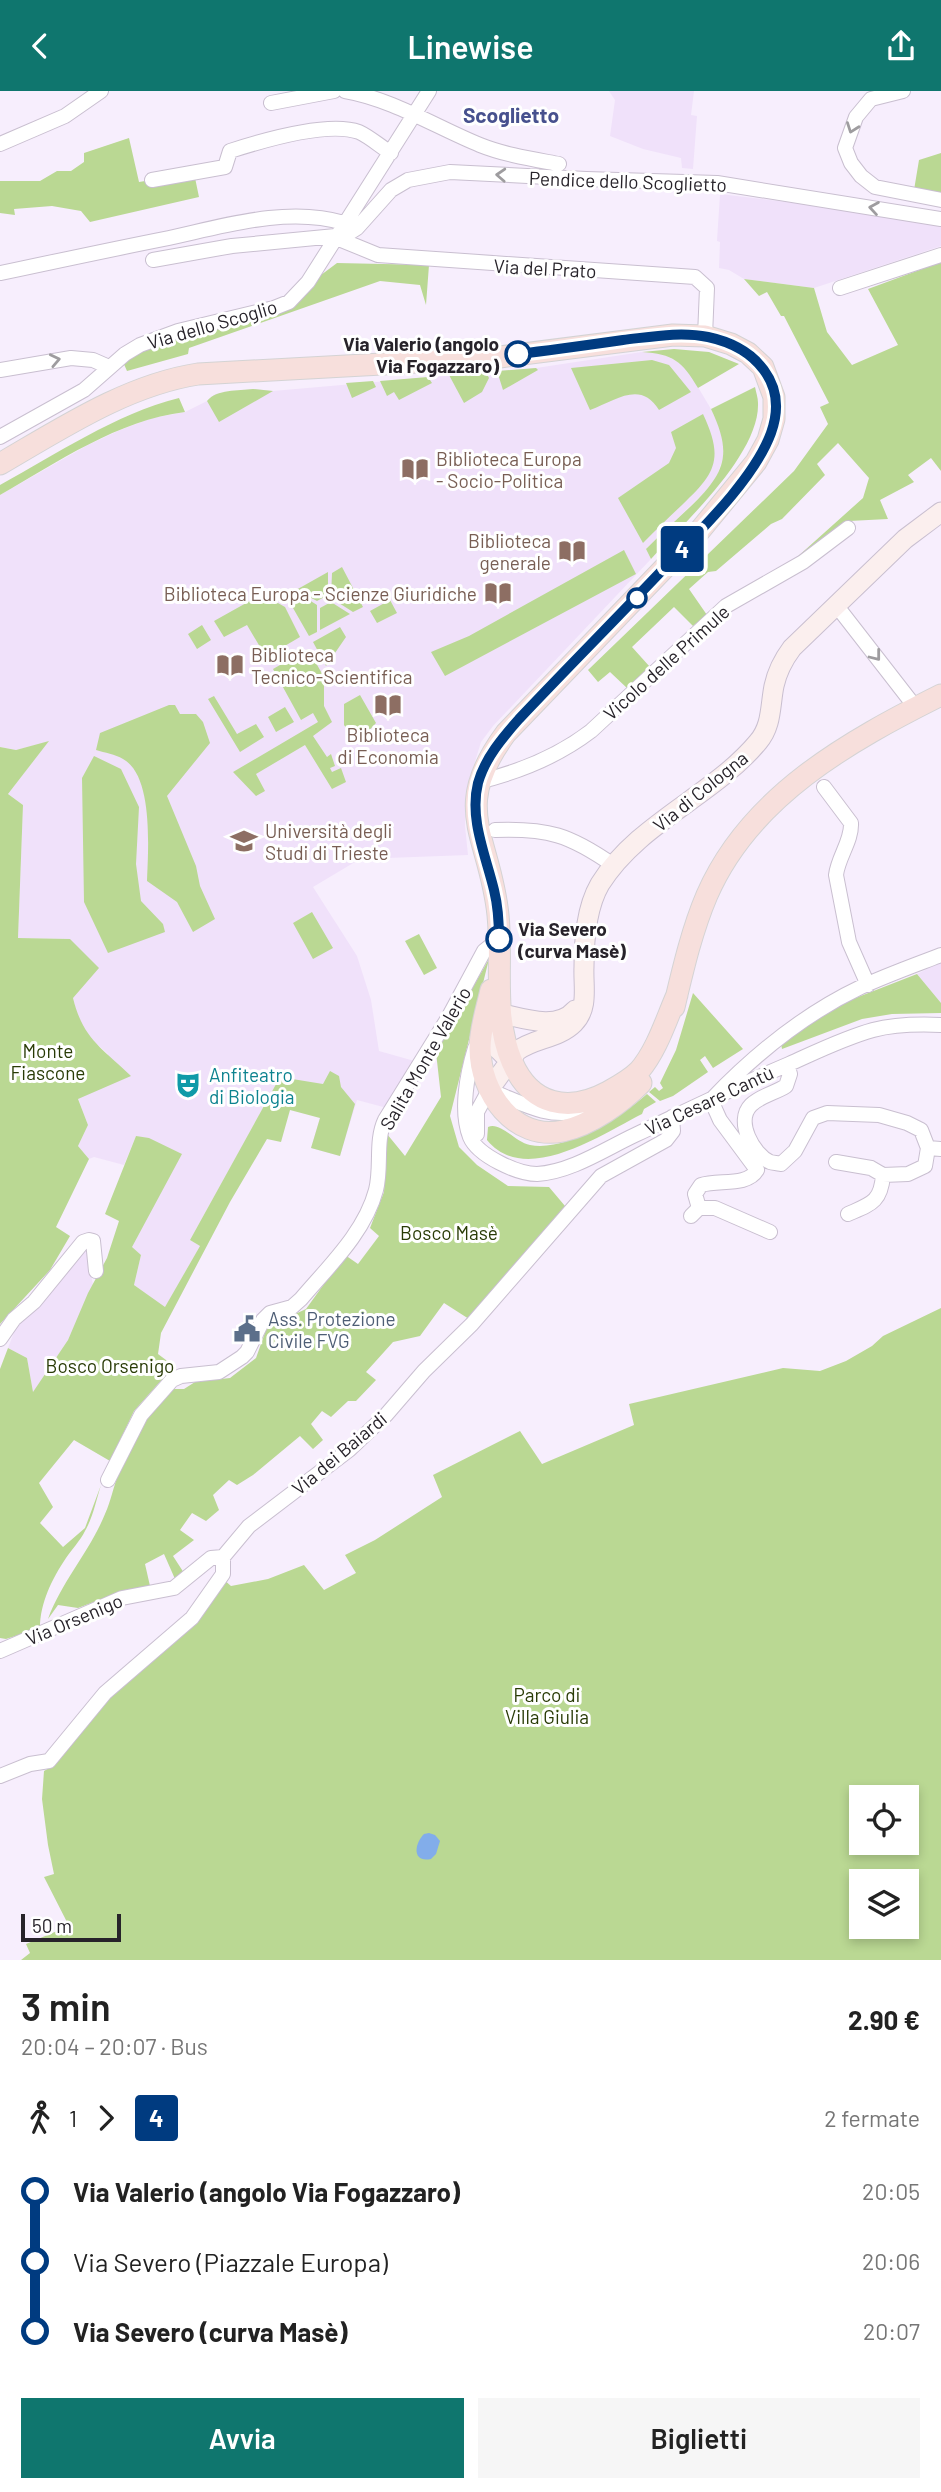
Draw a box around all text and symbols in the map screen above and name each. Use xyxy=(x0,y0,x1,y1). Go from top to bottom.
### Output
icon: back xyxy=(21,27,59,65)
text: Linewise xyxy=(408,27,533,65)
icon: share xyxy=(882,27,920,65)
district label: Scoglietto xyxy=(463,102,559,127)
one-way arrow xyxy=(846,121,860,133)
street label: Pendice dello Scoglietto xyxy=(529,166,727,196)
one-way arrow xyxy=(496,168,507,183)
one-way arrow xyxy=(868,201,880,216)
street label: Via del Prato xyxy=(493,254,597,282)
street label: Via dello Scoglio xyxy=(144,294,280,354)
place label: Via Valerio (angolo Via Fogazzaro) xyxy=(343,332,499,377)
marker: Via Valerio (angolo Via Fogazzaro) xyxy=(505,341,531,367)
one-way arrow xyxy=(49,354,61,369)
place label: Biblioteca Europa - Socio-Politica xyxy=(436,447,582,492)
library icon: Biblioteca Europa - Socio-Politica xyxy=(400,454,430,484)
line badge: 4 xyxy=(659,526,705,572)
place label: Biblioteca generale xyxy=(468,529,551,574)
text: 4 xyxy=(675,534,689,563)
library icon: Biblioteca generale xyxy=(557,536,587,566)
library icon: Biblioteca Europa - Scienze Giuridiche xyxy=(483,578,513,608)
place label: Biblioteca Europa - Scienze Giuridiche xyxy=(164,582,477,605)
unlabelled marker xyxy=(627,588,647,608)
street label: Vicolo delle Primule xyxy=(598,599,734,725)
place label: Biblioteca Tecnico-Scientifica xyxy=(251,643,412,688)
one-way arrow xyxy=(868,649,881,661)
library icon: Biblioteca Tecnico-Scientifica xyxy=(215,650,245,680)
library icon: Biblioteca di Economia xyxy=(373,690,403,720)
place label: Biblioteca di Economia xyxy=(337,723,439,768)
street label: Via di Cologna xyxy=(648,746,752,836)
place label: Università degli Studi di Trieste xyxy=(265,819,392,864)
school or university icon: Università degli Studi di Trieste xyxy=(229,826,259,856)
place label: Via Severo (curva Masè) xyxy=(517,917,626,962)
marker: Via Severo (curva Masè) xyxy=(486,926,512,952)
street label: Salita Monte Valerio xyxy=(375,982,475,1134)
park label: Monte Fiascone xyxy=(11,1039,85,1084)
street label: Via Cesare Cantù xyxy=(641,1060,777,1140)
place label: Anfiteatro di Biologia xyxy=(209,1063,295,1108)
theatre icon: Anfiteatro di Biologia xyxy=(173,1070,203,1100)
park label: Bosco Masè xyxy=(400,1221,498,1244)
place label: Ass. Protezione Civile FVG xyxy=(268,1307,396,1352)
public building icon: Ass. Protezione Civile FVG xyxy=(232,1314,262,1344)
park label: Bosco Orsenigo xyxy=(46,1354,174,1377)
street label: Via dei Baiardi xyxy=(287,1407,391,1499)
street label: Via Orsenigo xyxy=(22,1588,126,1650)
park label: Parco di Villa Giulia xyxy=(505,1683,589,1728)
map controls xyxy=(849,1785,919,1939)
button: locate xyxy=(849,1785,919,1855)
button: layers xyxy=(849,1869,919,1939)
scale bar xyxy=(21,1911,121,1943)
text: 50 m xyxy=(32,1914,72,1937)
text: 3 min xyxy=(21,1983,111,2029)
text: 2.90 € xyxy=(848,2004,920,2035)
text: 20:04 – 20:07 · Bus xyxy=(21,2032,208,2060)
icon: walk xyxy=(21,2099,59,2137)
icon: forward xyxy=(87,2099,125,2137)
text: 4 xyxy=(149,2103,164,2132)
text: 1 xyxy=(69,2104,77,2132)
text: 2 fermate xyxy=(824,2104,920,2132)
text: Via Valerio (angolo Via Fogazzaro) xyxy=(73,2176,460,2207)
text: 20:05 xyxy=(862,2177,920,2205)
text: Via Severo (Piazzale Europa) xyxy=(73,2246,388,2277)
text: 20:06 xyxy=(862,2247,920,2275)
text: Via Severo (curva Masè) xyxy=(73,2316,348,2347)
text: 20:07 xyxy=(863,2317,920,2345)
button: Avvia xyxy=(21,2398,464,2478)
button: Biglietti xyxy=(478,2398,920,2478)

